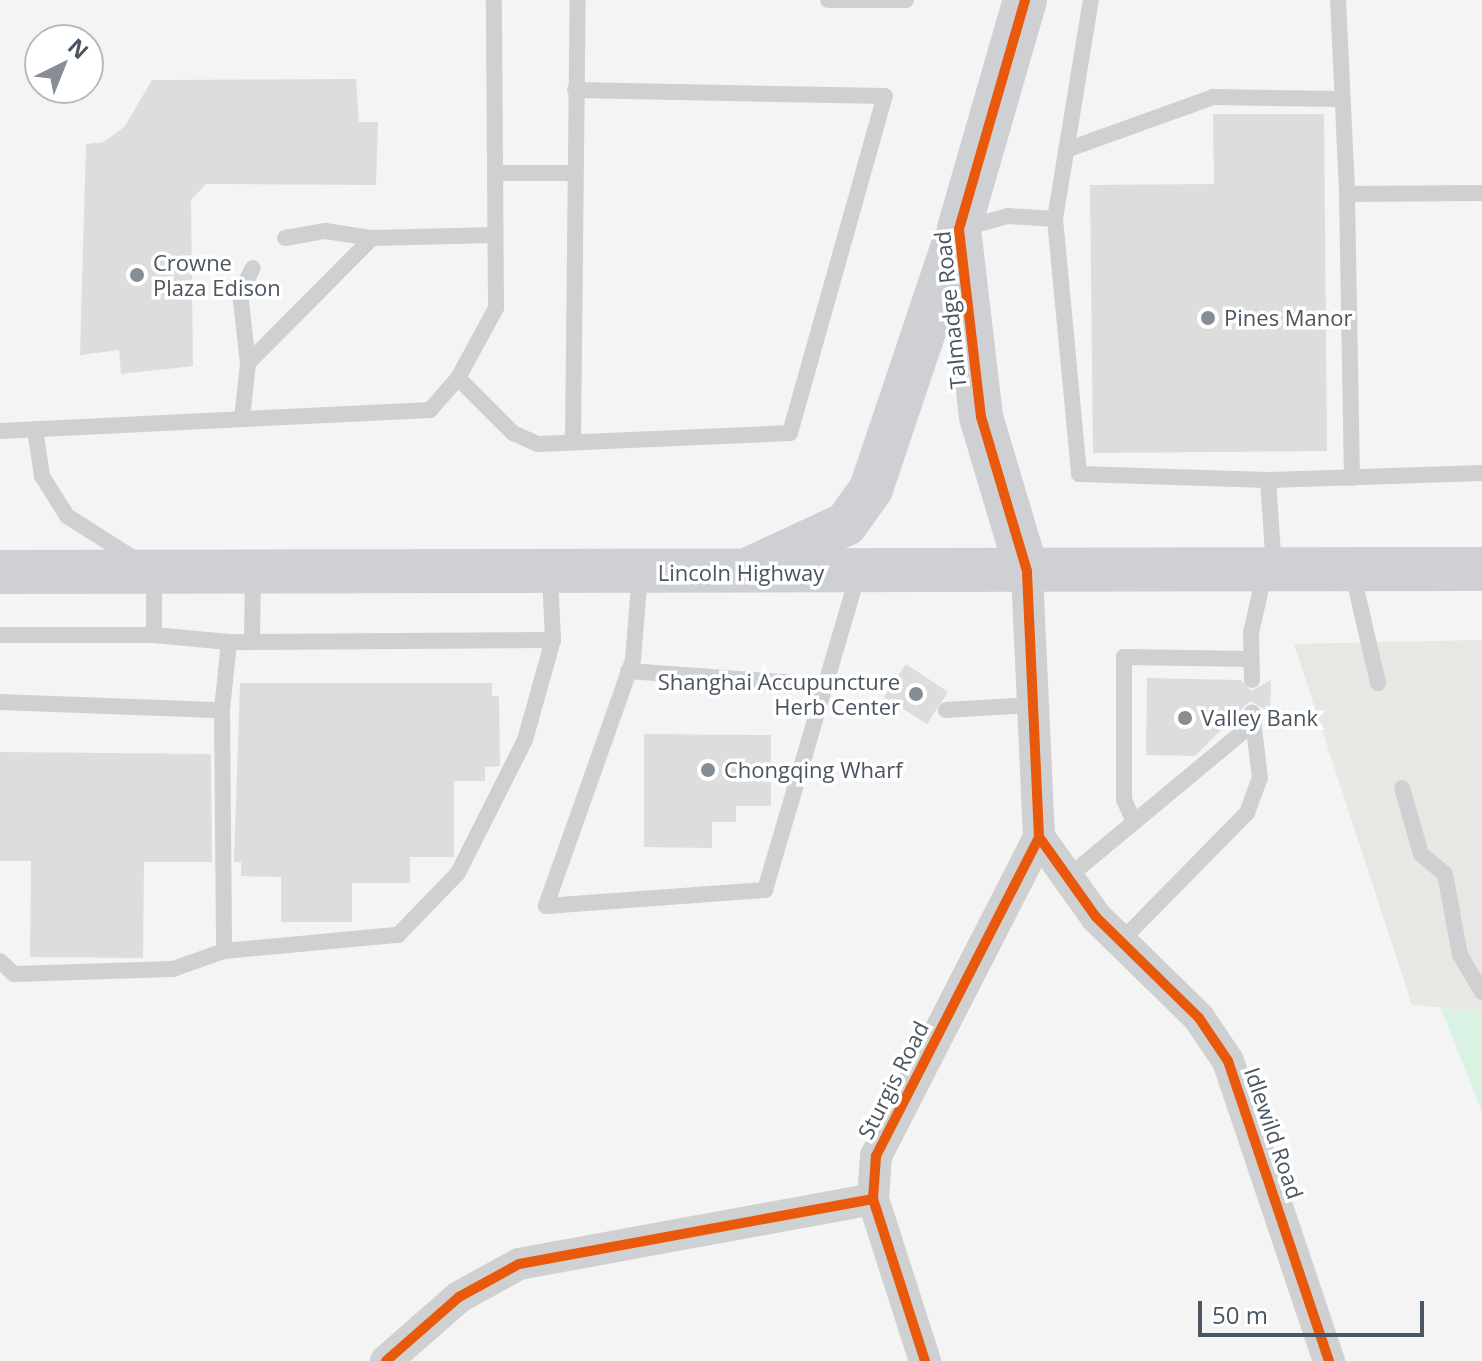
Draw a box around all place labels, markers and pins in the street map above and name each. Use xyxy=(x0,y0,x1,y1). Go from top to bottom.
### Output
place label: Crowne Plaza Edison xyxy=(153,249,281,300)
marker: Crowne Plaza Edison xyxy=(128,266,146,284)
place label: Pines Manor xyxy=(1224,305,1353,331)
marker: Pines Manor xyxy=(1199,309,1217,327)
place label: Shanghai Accupuncture Herb Center xyxy=(658,668,900,720)
marker: Shanghai Accupuncture Herb Center xyxy=(907,685,925,703)
place label: Valley Bank xyxy=(1201,705,1318,731)
marker: Valley Bank xyxy=(1176,709,1194,727)
place label: Chongqing Wharf xyxy=(724,757,903,783)
marker: Chongqing Wharf xyxy=(699,761,717,779)

